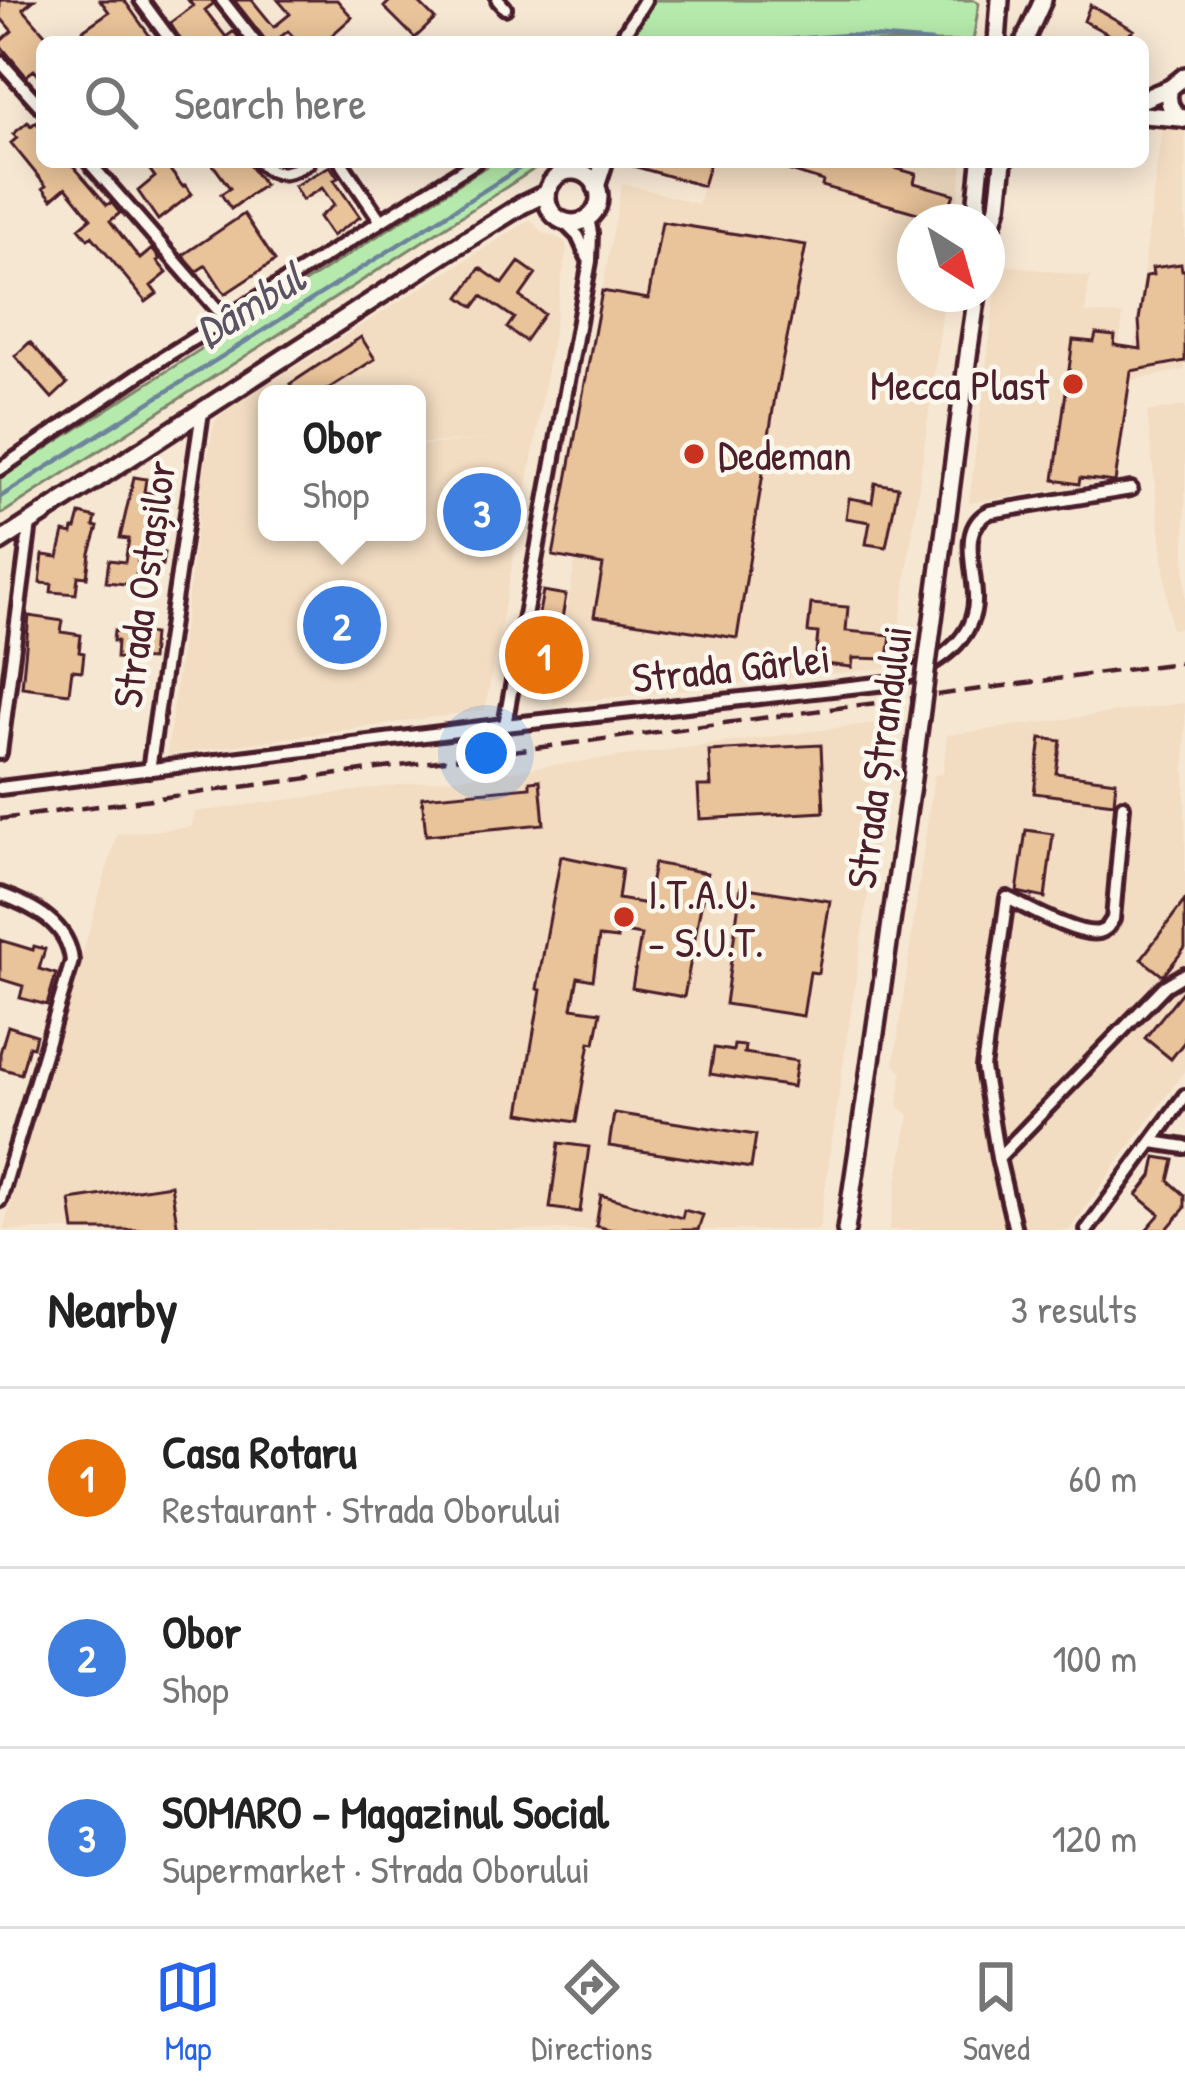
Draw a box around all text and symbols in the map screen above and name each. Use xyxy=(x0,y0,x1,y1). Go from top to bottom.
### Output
search box xyxy=(36,36,1149,168)
icon: search xyxy=(78,69,144,135)
text: Search here xyxy=(174,72,366,133)
north arrow xyxy=(897,204,1005,312)
water label: Dâmbul xyxy=(183,246,317,361)
place label: Mecca Plast xyxy=(870,356,1050,413)
marker: Mecca Plast xyxy=(1060,371,1086,397)
popup xyxy=(258,385,426,541)
text: Obor xyxy=(302,406,382,467)
place label: Dedeman xyxy=(718,426,852,483)
marker: Dedeman xyxy=(681,441,707,467)
street label: Strada Ostașilor xyxy=(97,457,189,711)
text: Shop xyxy=(302,467,369,520)
pin: 3 xyxy=(443,467,521,557)
pin: 2 xyxy=(303,580,381,670)
pin: 1 xyxy=(505,610,583,700)
street label: Strada Ștrandului xyxy=(831,622,925,892)
street label: Strada Gârlei xyxy=(629,628,833,706)
your location xyxy=(456,723,516,783)
place label: I.T.A.U. - S.U.T. xyxy=(648,865,764,970)
marker: I.T.A.U. - S.U.T. xyxy=(611,904,637,930)
text: Nearby xyxy=(48,1274,178,1343)
text: 3 results xyxy=(1011,1282,1137,1335)
text: Casa Rotaru xyxy=(162,1421,357,1482)
text: 1 xyxy=(80,1451,94,1504)
text: 60 m xyxy=(1068,1451,1137,1504)
text: Restaurant · Strada Oborului xyxy=(162,1482,562,1535)
text: Obor xyxy=(162,1601,241,1662)
text: 2 xyxy=(78,1631,96,1684)
text: 100 m xyxy=(1052,1631,1137,1684)
text: Shop xyxy=(162,1662,229,1715)
text: SOMARO - Magazinul Social xyxy=(162,1781,609,1842)
text: 3 xyxy=(78,1811,96,1864)
text: 120 m xyxy=(1052,1811,1137,1864)
text: Supermarket · Strada Oborului xyxy=(162,1842,590,1895)
tab: Map xyxy=(155,1954,221,2070)
tab: Directions xyxy=(531,1954,653,2070)
tab: Saved xyxy=(963,1954,1030,2070)

